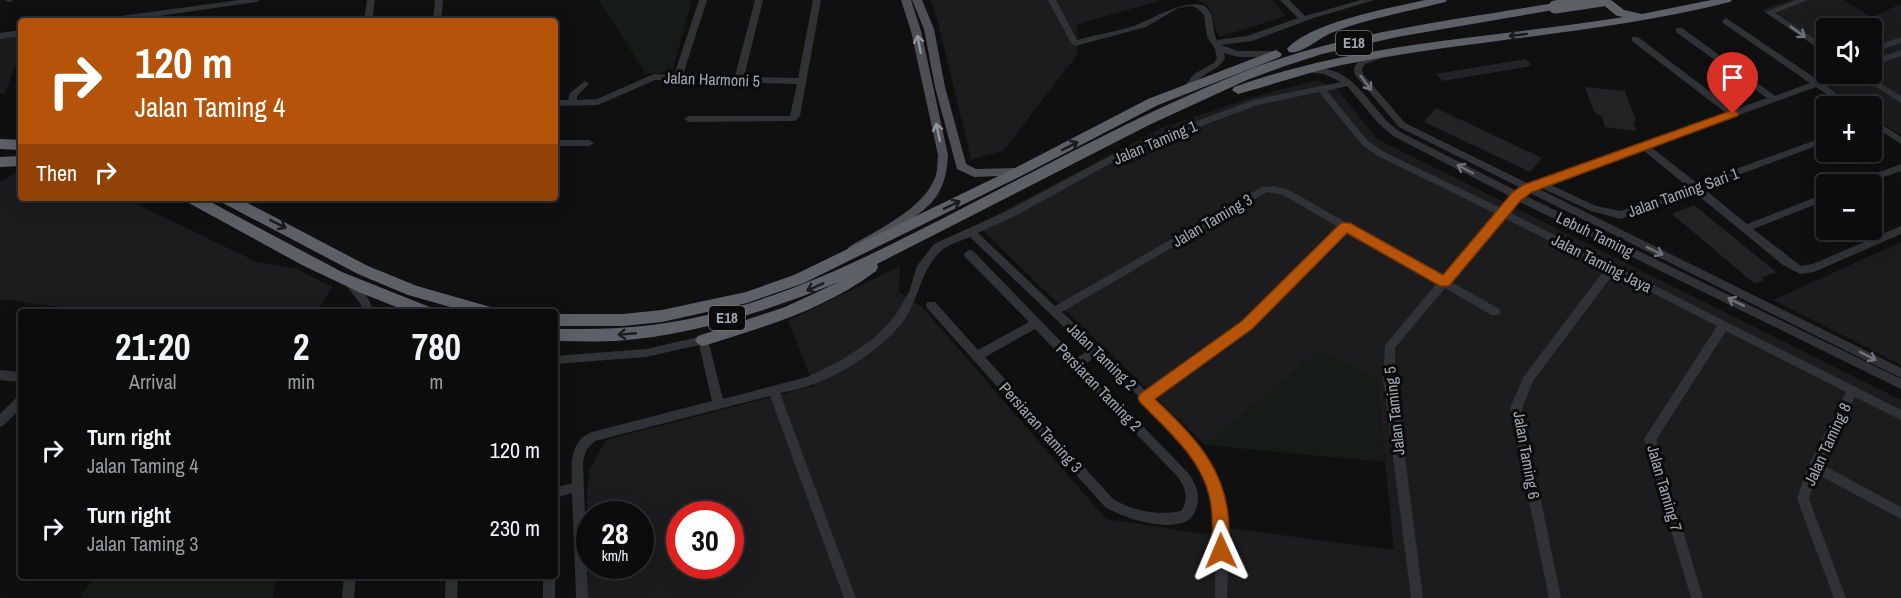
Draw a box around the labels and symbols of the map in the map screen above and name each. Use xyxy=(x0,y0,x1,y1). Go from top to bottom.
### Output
one-way arrow xyxy=(1789,26,1806,38)
one-way arrow xyxy=(1509,30,1529,41)
road number: E18 xyxy=(1336,31,1372,55)
one-way arrow xyxy=(913,34,924,54)
pin xyxy=(1707,52,1758,114)
street label: Jalan Harmoni 5 xyxy=(664,66,760,92)
one-way arrow xyxy=(1359,75,1372,91)
street label: Jalan Taming 1 xyxy=(1110,114,1201,170)
one-way arrow xyxy=(931,123,943,142)
one-way arrow xyxy=(1061,139,1079,151)
street label: Jalan Taming Sari 1 xyxy=(1624,161,1742,222)
one-way arrow xyxy=(1456,163,1474,175)
street label: Jalan Taming 3 xyxy=(1168,188,1256,252)
one-way arrow xyxy=(942,198,960,210)
street label: Lebuh Taming xyxy=(1553,206,1638,262)
one-way arrow xyxy=(269,219,287,231)
street label: Jalan Taming Jaya xyxy=(1548,228,1656,298)
one-way arrow xyxy=(1646,246,1664,257)
one-way arrow xyxy=(806,281,824,293)
one-way arrow xyxy=(1728,295,1746,307)
road number: E18 xyxy=(709,306,745,330)
street label: Jalan Taming 2 xyxy=(1062,317,1142,395)
one-way arrow xyxy=(617,329,637,340)
street label: Persiaran Taming 2 xyxy=(1051,338,1147,436)
one-way arrow xyxy=(1858,351,1876,363)
street label: Jalan Taming 5 xyxy=(1378,366,1410,456)
street label: Persiaran Taming 3 xyxy=(995,377,1087,477)
street label: Jalan Taming 8 xyxy=(1798,399,1856,489)
street label: Jalan Taming 6 xyxy=(1508,409,1546,501)
street label: Jalan Taming 7 xyxy=(1642,442,1688,534)
speed limit sign: 30 xyxy=(666,501,744,579)
position arrow xyxy=(1189,519,1253,583)

